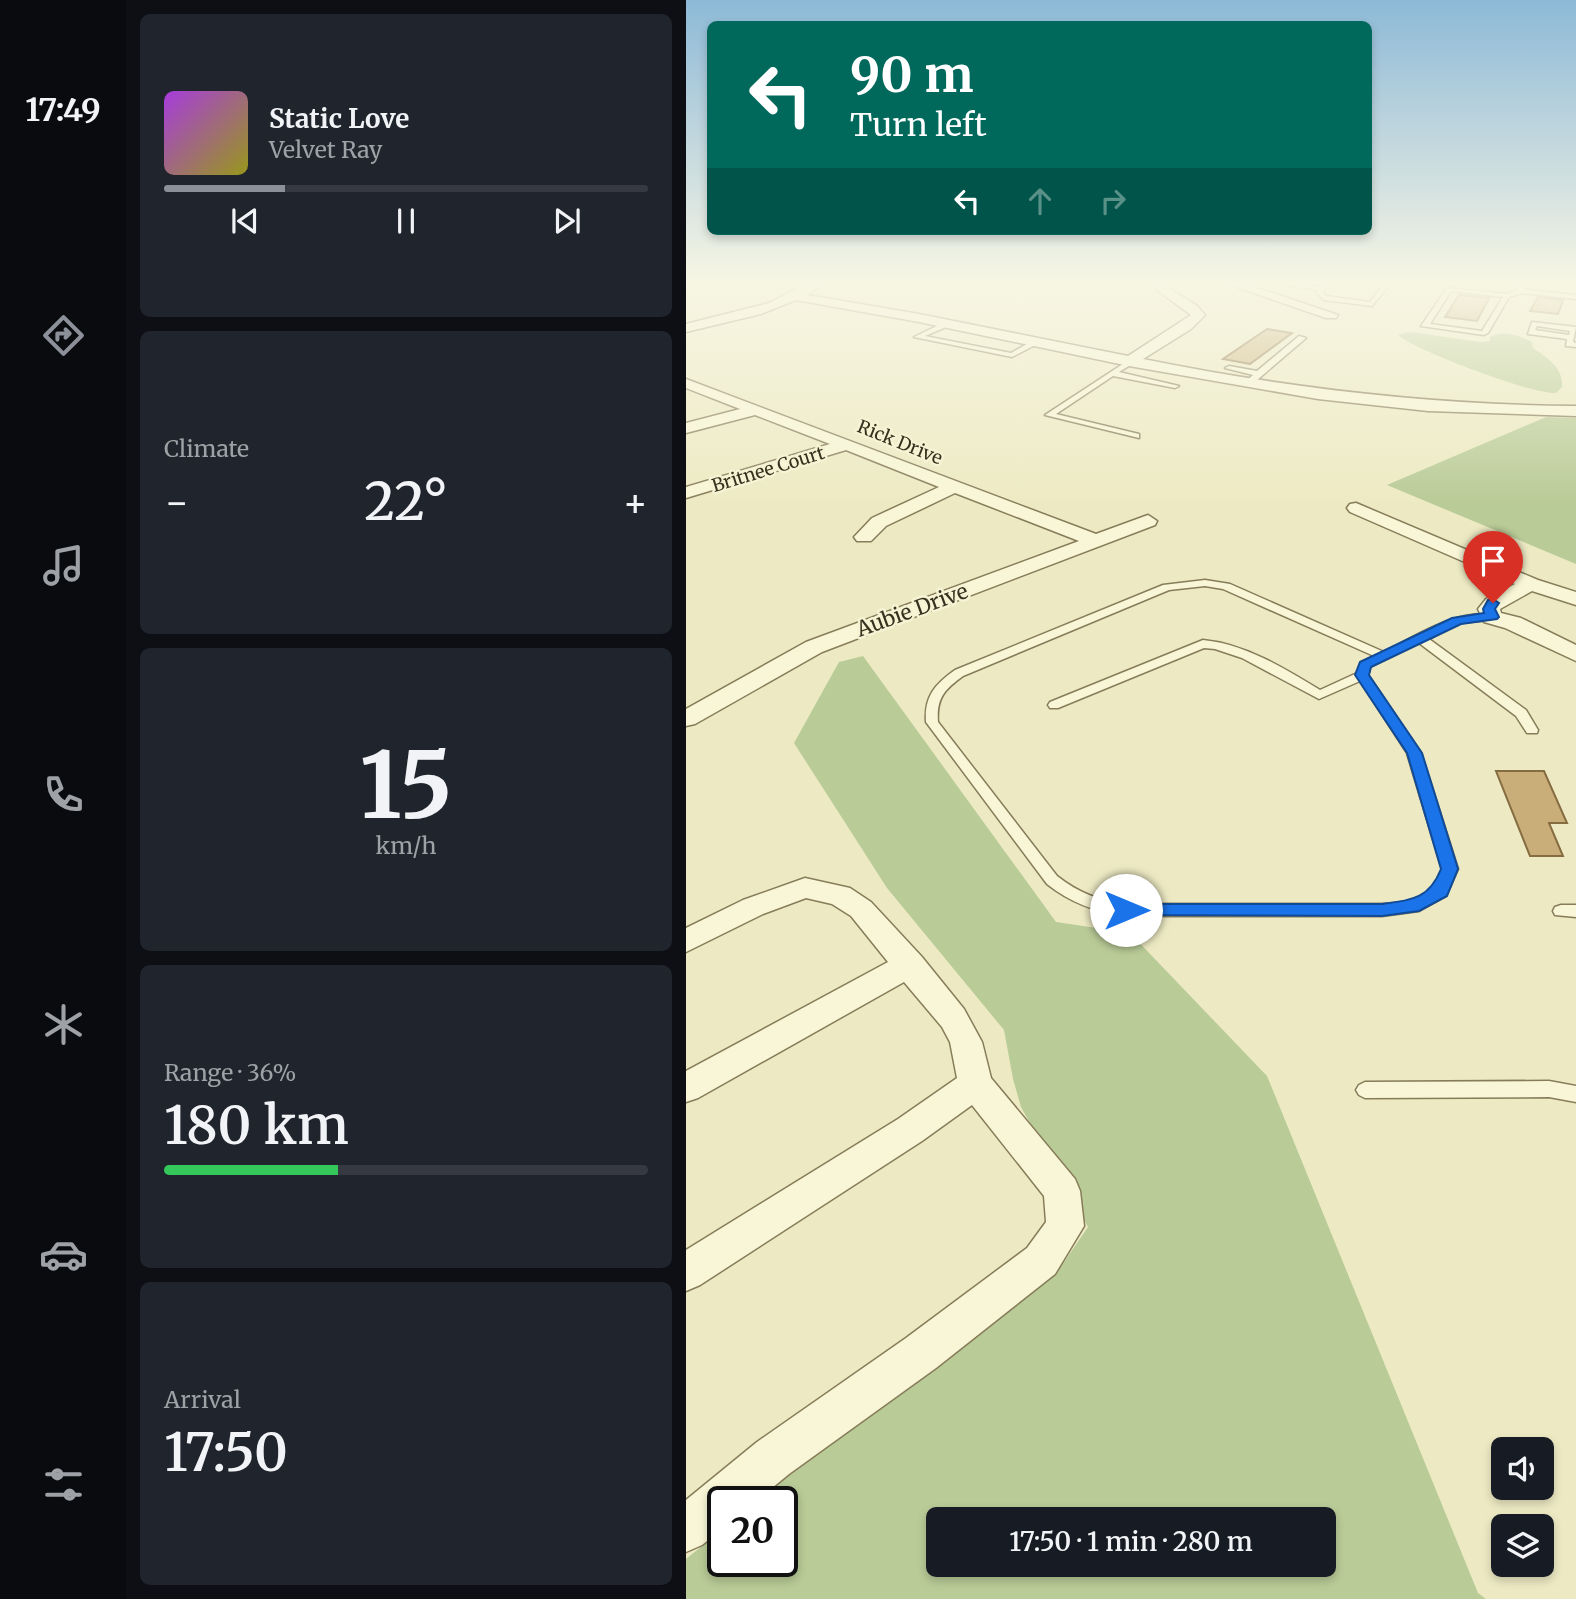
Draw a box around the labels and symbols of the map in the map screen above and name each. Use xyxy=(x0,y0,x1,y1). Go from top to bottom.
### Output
street label: Rick Drive xyxy=(854,415,946,469)
street label: Britnee Court xyxy=(709,441,827,497)
pin xyxy=(1463,531,1523,603)
street label: Aubie Drive xyxy=(852,577,972,643)
position arrow xyxy=(1089,873,1163,947)
speed limit sign: 20 xyxy=(707,1486,798,1577)

